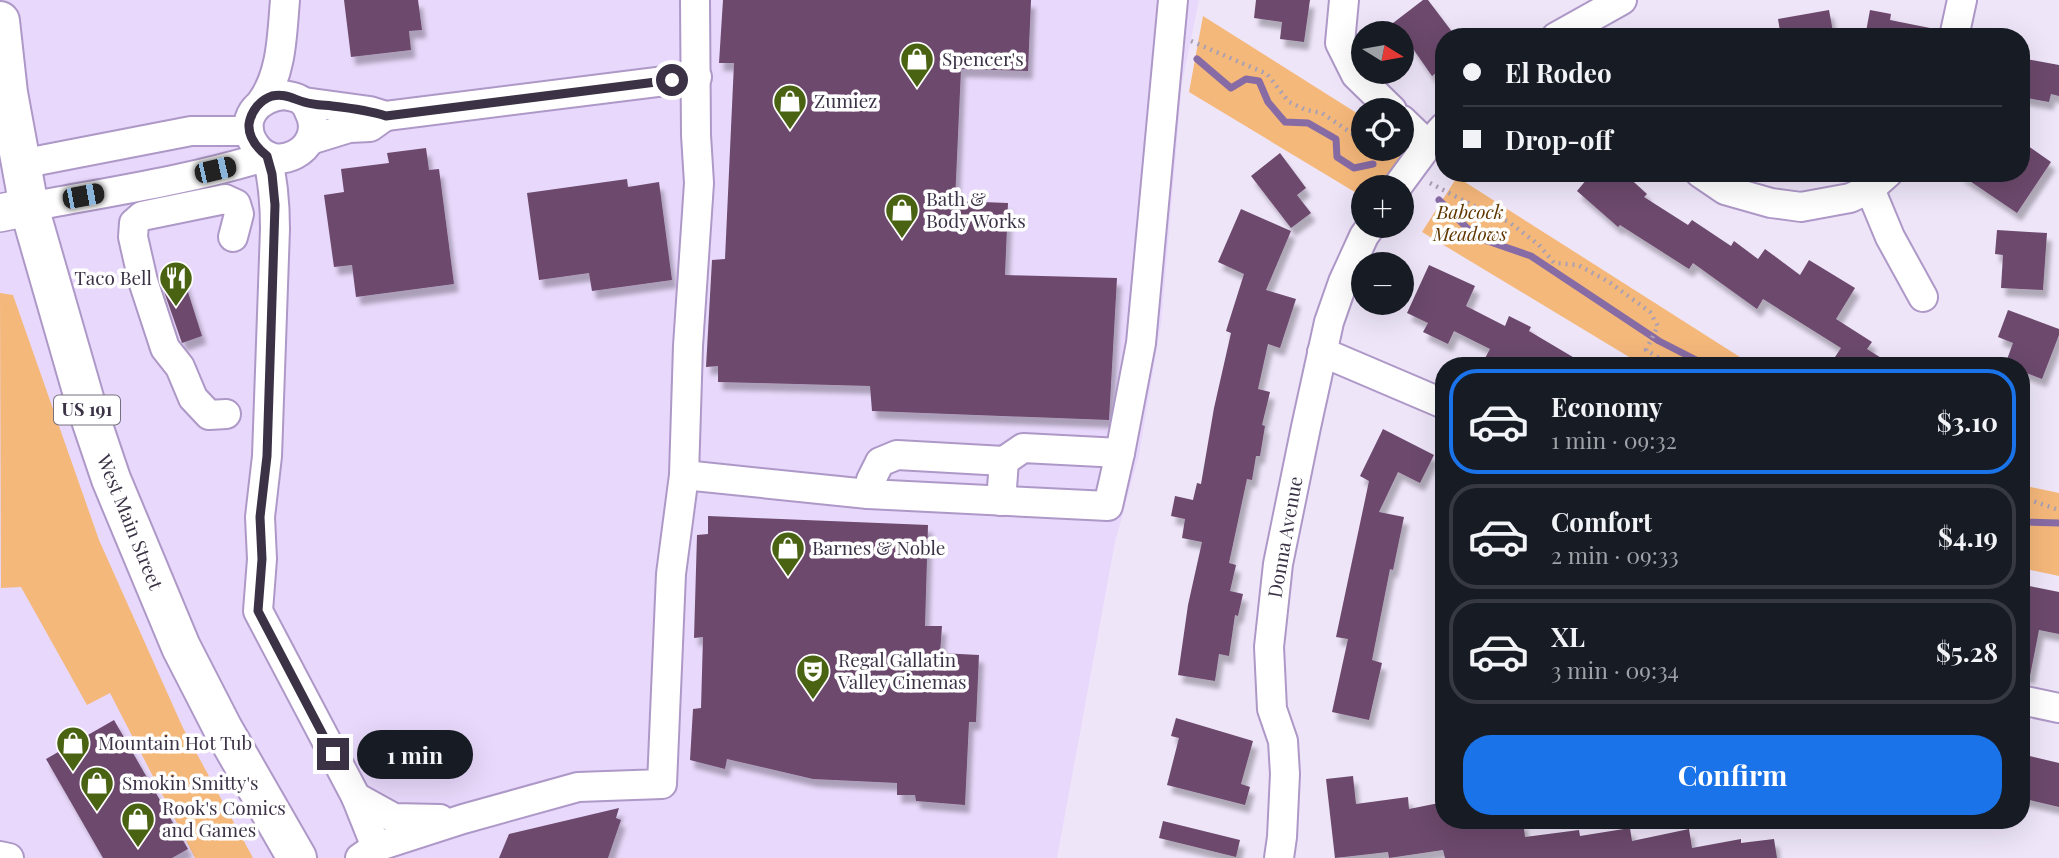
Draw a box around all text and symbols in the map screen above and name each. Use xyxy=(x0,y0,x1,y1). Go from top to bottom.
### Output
north arrow xyxy=(1351,21,1414,84)
map controls xyxy=(1351,21,1414,315)
shop icon: Spencer's xyxy=(898,40,936,89)
place label: Spencer's xyxy=(942,45,1024,71)
text: El Rodeo xyxy=(1505,55,1612,90)
route start xyxy=(656,64,688,96)
shop icon: Zumiez xyxy=(771,82,809,131)
place label: Zumiez xyxy=(814,87,877,113)
button: locate xyxy=(1351,98,1414,161)
text: Drop-off xyxy=(1505,122,1612,157)
car xyxy=(193,155,238,185)
button: + xyxy=(1351,175,1414,238)
car xyxy=(61,182,106,210)
place label: Bath & Body Works xyxy=(926,185,1026,233)
shop icon: Bath & Body Works xyxy=(883,191,921,240)
park label: Babcock Meadows xyxy=(1432,198,1507,246)
button: − xyxy=(1351,252,1414,315)
restaurant icon: Taco Bell xyxy=(157,259,195,308)
place label: Taco Bell xyxy=(74,264,153,290)
text: Economy xyxy=(1551,389,1662,424)
icon: car xyxy=(1467,390,1530,453)
road number: US 191 xyxy=(54,396,120,424)
text: $3.10 xyxy=(1937,404,1998,439)
text: 1 min · 09:32 xyxy=(1551,424,1677,455)
street label: West Main Street xyxy=(92,449,170,593)
street label: Donna Avenue xyxy=(1261,474,1307,600)
text: Comfort xyxy=(1551,504,1652,539)
icon: car xyxy=(1467,505,1530,568)
text: $4.19 xyxy=(1938,519,1998,554)
shop icon: Barnes & Noble xyxy=(769,529,807,578)
place label: Barnes & Noble xyxy=(812,534,945,560)
text: 2 min · 09:33 xyxy=(1551,539,1679,570)
text: XL xyxy=(1551,619,1585,654)
icon: car xyxy=(1467,620,1530,683)
text: $5.28 xyxy=(1936,634,1998,669)
place label: Regal Gallatin Valley Cinemas xyxy=(837,646,967,694)
theatre icon: Regal Gallatin Valley Cinemas xyxy=(794,652,832,701)
text: 3 min · 09:34 xyxy=(1551,654,1679,685)
shop icon: Mountain Hot Tub xyxy=(54,724,92,773)
place label: Mountain Hot Tub xyxy=(98,729,252,755)
callout: 1 min xyxy=(358,730,473,778)
button: Confirm xyxy=(1463,735,2002,815)
route end xyxy=(317,738,349,770)
text: 1 min xyxy=(387,739,443,770)
shop icon: Smokin Smitty's xyxy=(78,764,116,813)
place label: Smokin Smitty's xyxy=(122,769,259,795)
place label: Rook's Comics and Games xyxy=(162,794,286,842)
shop icon: Rook's Comics and Games xyxy=(119,800,157,849)

